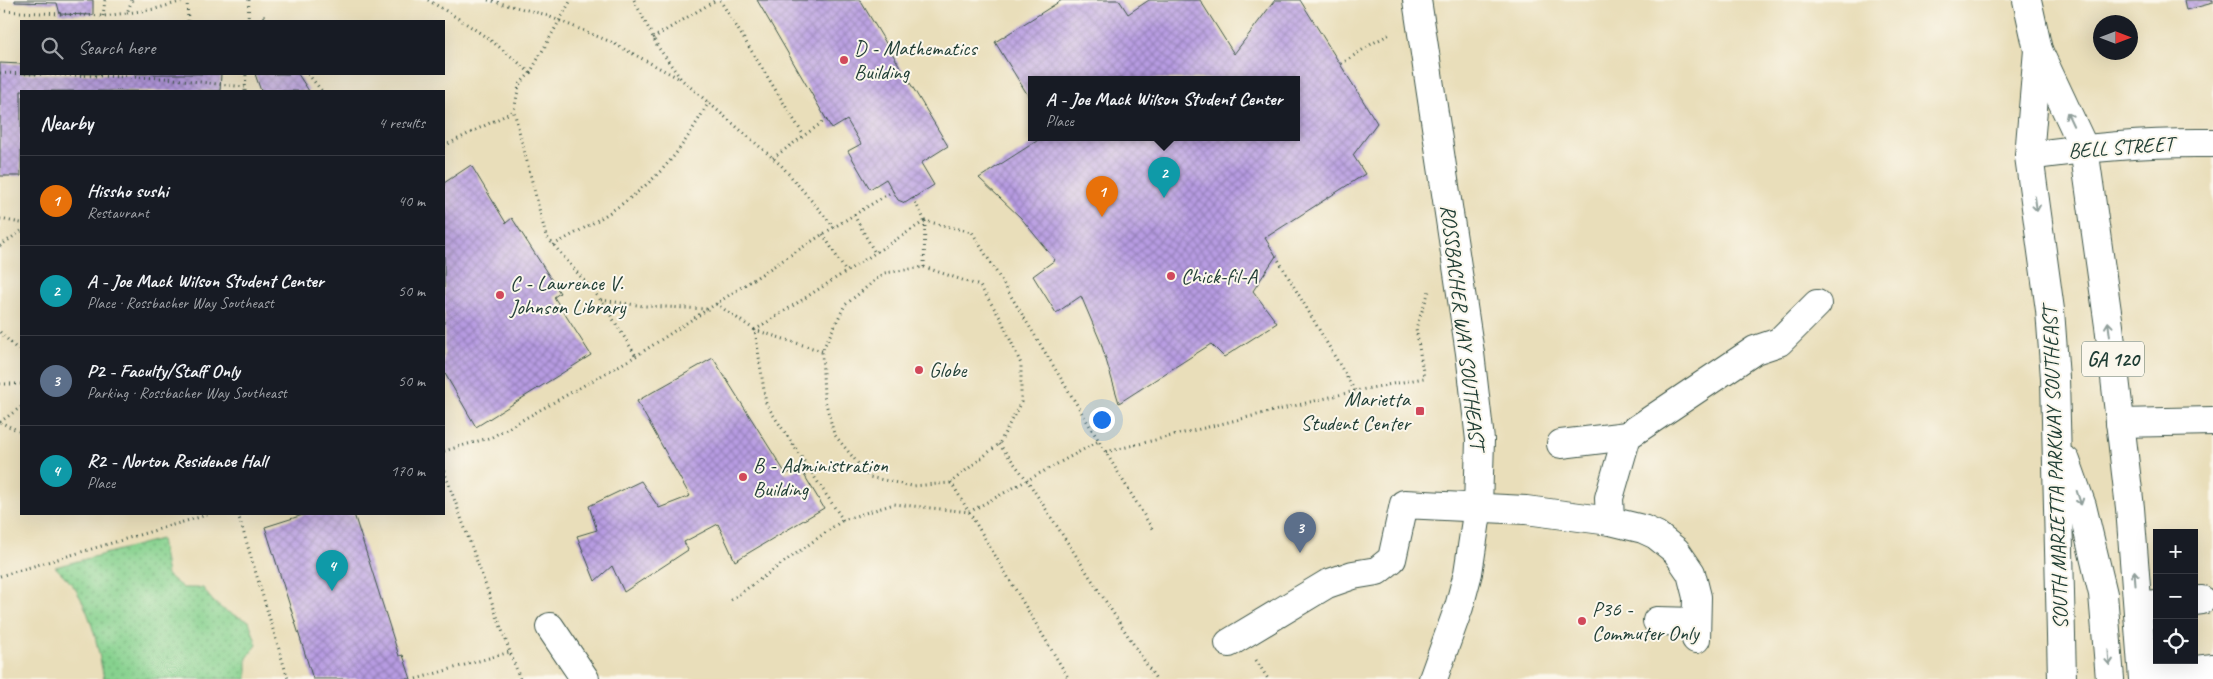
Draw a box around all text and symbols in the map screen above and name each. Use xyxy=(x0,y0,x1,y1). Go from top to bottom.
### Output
north arrow xyxy=(2093,15,2138,60)
search box xyxy=(20,20,445,75)
icon: search xyxy=(38,34,66,62)
place label: D - Mathematics Building xyxy=(854,35,978,85)
text: Search here xyxy=(78,36,155,60)
marker: D - Mathematics Building xyxy=(838,54,850,66)
popup xyxy=(1028,76,1300,141)
text: A - Joe Mack Wilson Student Center xyxy=(1046,87,1282,111)
text: Nearby xyxy=(40,110,93,136)
text: Place xyxy=(1046,111,1074,131)
one-way arrow xyxy=(2065,112,2075,127)
text: 4 results xyxy=(378,113,425,133)
street label: BELL STREET xyxy=(2067,130,2179,164)
pin: 2 xyxy=(1148,157,1180,198)
pin: 1 xyxy=(1086,176,1118,217)
text: Hissho sushi xyxy=(87,179,168,203)
text: 1 xyxy=(52,191,60,211)
text: 40 m xyxy=(398,191,425,211)
one-way arrow xyxy=(2031,196,2041,212)
text: Restaurant xyxy=(87,203,149,223)
street label: ROSSBACHER WAY SOUTHEAST xyxy=(1435,203,1492,456)
place label: Chick-fil-A xyxy=(1181,263,1258,289)
text: A - Joe Mack Wilson Student Center xyxy=(87,269,324,293)
place label: C - Lawrence V. Johnson Library xyxy=(509,270,627,320)
marker: Chick-fil-A xyxy=(1165,270,1177,282)
text: 2 xyxy=(52,281,60,301)
text: 50 m xyxy=(398,281,425,301)
marker: C - Lawrence V. Johnson Library xyxy=(494,289,506,301)
text: Place · Rossbacher Way Southeast xyxy=(87,293,274,313)
street label: SOUTH MARIETTA PARKWAY SOUTHEAST xyxy=(2036,301,2074,630)
one-way arrow xyxy=(2104,322,2114,338)
road number: GA 120 xyxy=(2082,342,2144,376)
place label: Globe xyxy=(929,357,968,383)
text: P2 - Faculty/Staff Only xyxy=(87,359,240,383)
marker: Globe xyxy=(913,364,925,376)
text: 3 xyxy=(52,371,60,391)
text: 50 m xyxy=(398,371,425,391)
text: Parking · Rossbacher Way Southeast xyxy=(87,383,287,403)
place label: Marietta Student Center xyxy=(1301,386,1412,436)
marker: Marietta Student Center xyxy=(1414,405,1426,417)
your location xyxy=(1089,407,1115,433)
text: R2 - Norton Residence Hall xyxy=(87,449,267,473)
place label: B - Administration Building xyxy=(753,452,889,502)
text: 4 xyxy=(52,461,60,481)
text: 170 m xyxy=(391,461,425,481)
marker: B - Administration Building xyxy=(737,471,749,483)
text: Place xyxy=(87,473,115,493)
one-way arrow xyxy=(2075,490,2084,506)
pin: 3 xyxy=(1284,512,1316,553)
map controls xyxy=(2153,529,2198,664)
button: + xyxy=(2153,529,2198,574)
pin: 4 xyxy=(316,550,348,591)
one-way arrow xyxy=(2131,570,2140,586)
button: − xyxy=(2153,574,2198,619)
place label: P36 - Commuter Only xyxy=(1592,596,1701,646)
marker: P36 - Commuter Only xyxy=(1576,615,1588,627)
button: locate xyxy=(2153,619,2198,664)
one-way arrow xyxy=(2104,649,2113,665)

